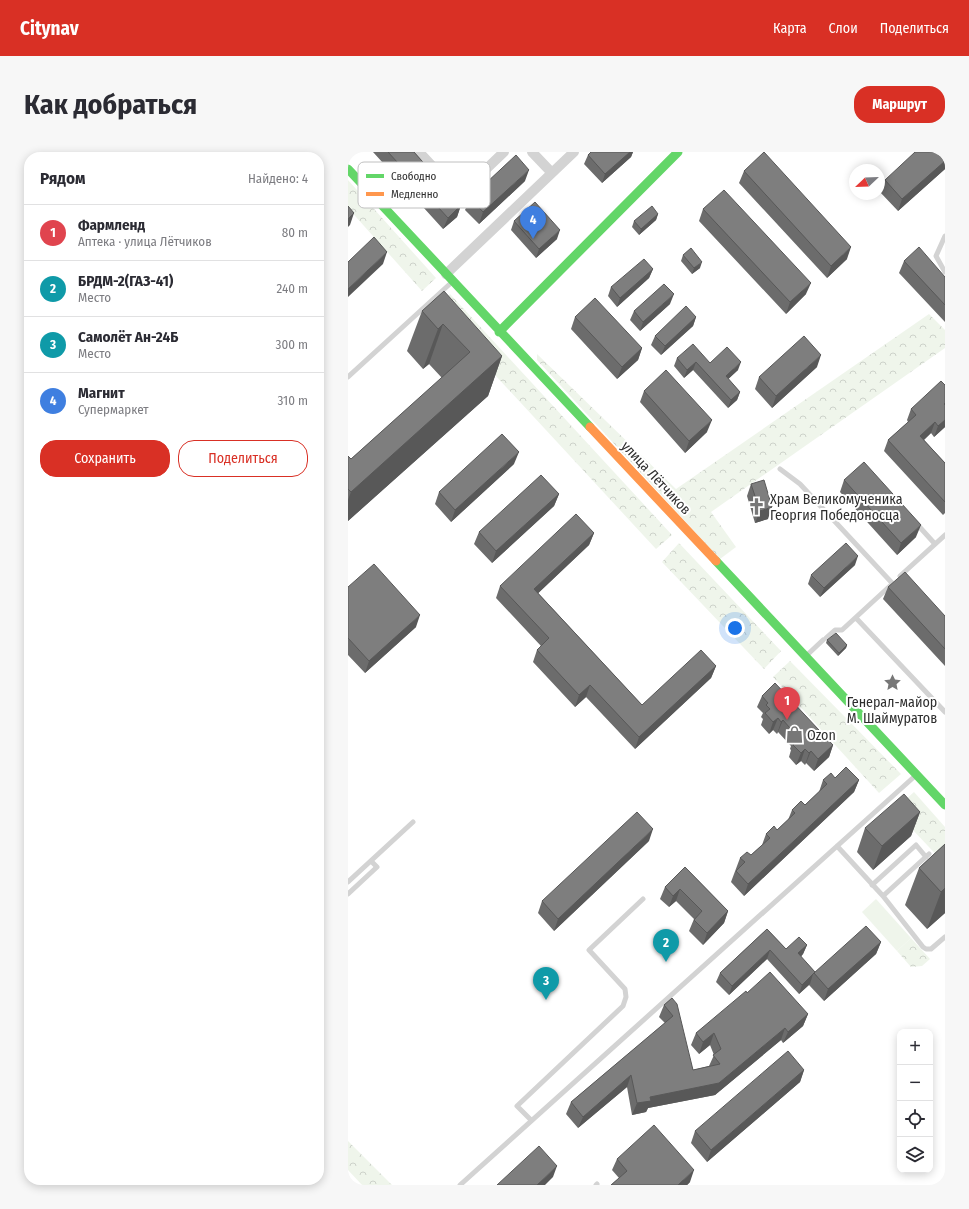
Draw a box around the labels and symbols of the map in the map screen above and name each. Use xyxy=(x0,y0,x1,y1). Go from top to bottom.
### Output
legend xyxy=(358,162,490,208)
north arrow xyxy=(849,164,885,200)
text: Свободно xyxy=(391,170,436,183)
text: Медленно xyxy=(391,188,439,201)
pin: 4 xyxy=(520,206,546,239)
street label: улица Лётчиков xyxy=(618,438,694,518)
place label: Храм Великомученика Георгия Победоносца xyxy=(770,491,903,524)
church icon: Храм Великомученика Георгия Победоносца xyxy=(747,497,767,517)
your location xyxy=(725,618,745,638)
place icon: Генерал-майор М. Шаймуратов xyxy=(882,672,902,692)
pin: 1 xyxy=(774,687,800,720)
place label: Генерал-майор М. Шаймуратов xyxy=(847,694,937,727)
shop icon: Ozon xyxy=(784,725,804,745)
place label: Ozon xyxy=(807,727,836,744)
pin: 2 xyxy=(653,929,679,962)
pin: 3 xyxy=(533,967,559,1000)

